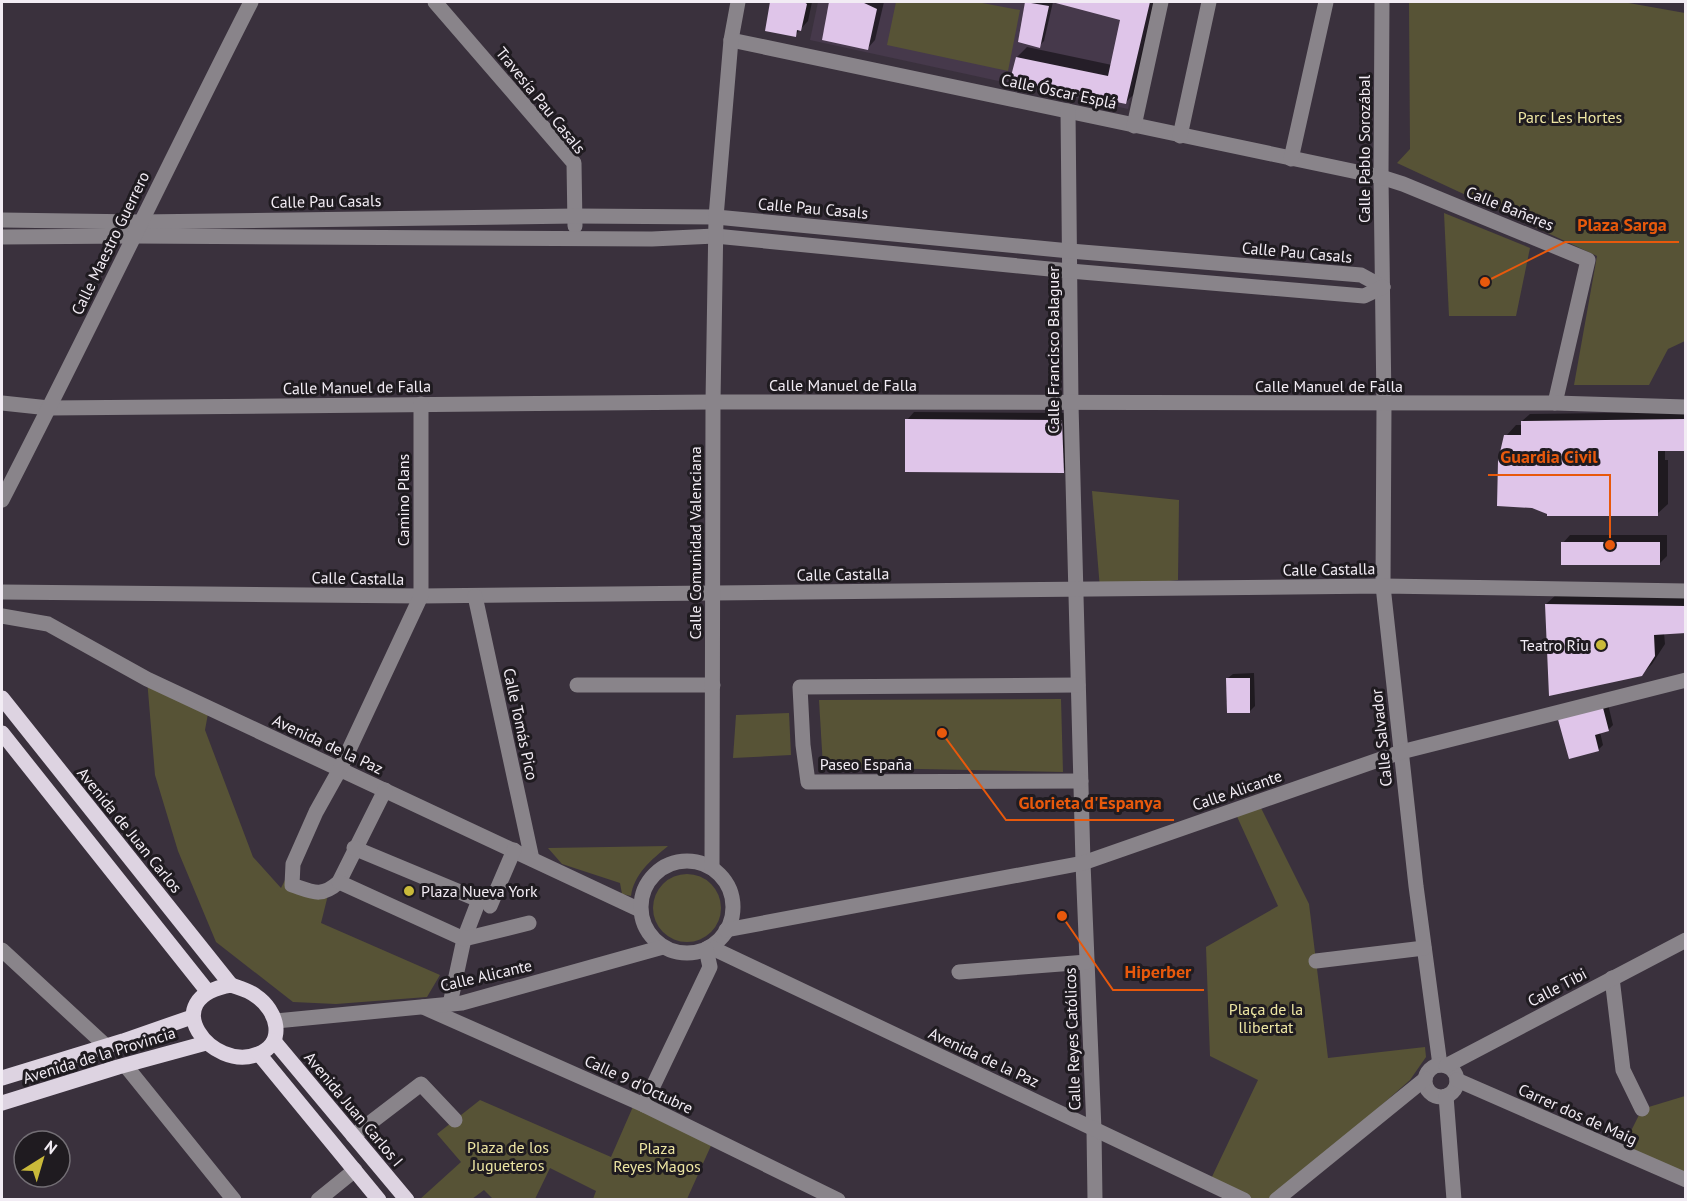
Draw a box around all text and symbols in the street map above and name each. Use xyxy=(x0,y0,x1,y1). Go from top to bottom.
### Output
street label: Travesía Pau Casals xyxy=(492,43,590,158)
street label: Calle Óscar Esplá xyxy=(999,69,1119,113)
street label: Calle Pablo Sorozábal xyxy=(1354,75,1374,223)
park label: Parc Les Hortes xyxy=(1518,107,1623,127)
street label: Calle Maestro Guerrero xyxy=(67,168,153,318)
street label: Calle Bañeres xyxy=(1463,181,1557,235)
street label: Calle Pau Casals xyxy=(271,190,382,212)
street label: Calle Pau Casals xyxy=(757,193,869,223)
callout: Plaza Sarga xyxy=(1565,206,1679,242)
text: Plaza Sarga xyxy=(1577,213,1667,236)
street label: Calle Pau Casals xyxy=(1241,237,1353,267)
street label: Calle Francisco Balaguer xyxy=(1043,266,1063,434)
street label: Calle Manuel de Falla xyxy=(769,375,917,395)
street label: Calle Manuel de Falla xyxy=(283,376,431,398)
street label: Calle Manuel de Falla xyxy=(1255,376,1403,396)
callout: Guardia Civil xyxy=(1488,439,1610,475)
text: Guardia Civil xyxy=(1500,445,1598,468)
street label: Calle Comunidad Valenciana xyxy=(685,446,705,640)
street label: Camino Plans xyxy=(393,453,413,546)
street label: Calle Castalla xyxy=(1282,558,1376,580)
street label: Calle Castalla xyxy=(796,563,890,585)
street label: Calle Castalla xyxy=(311,567,405,589)
place label: Teatro Riu xyxy=(1520,635,1589,655)
marker: Teatro Riu xyxy=(1594,638,1608,652)
street label: Calle Tomás Pico xyxy=(499,666,543,782)
street label: Calle Salvador xyxy=(1366,688,1396,788)
street label: Avenida de la Paz xyxy=(270,710,386,778)
street label: Paseo España xyxy=(820,754,912,774)
street label: Avenida de Juan Carlos xyxy=(73,763,187,897)
street label: Calle Alicante xyxy=(1189,765,1285,815)
callout: Glorieta d'Espanya xyxy=(1006,784,1174,820)
text: Glorieta d'Espanya xyxy=(1018,791,1162,814)
place label: Plaza Nueva York xyxy=(421,881,538,901)
marker: Plaza Nueva York xyxy=(402,884,416,898)
callout: Hiperber xyxy=(1113,954,1204,990)
street label: Calle Alicante xyxy=(438,955,534,995)
text: Hiperber xyxy=(1125,960,1192,983)
street label: Calle Tibi xyxy=(1524,963,1590,1011)
street label: Calle Reyes Católicos xyxy=(1059,967,1084,1111)
park label: Plaça de la llibertat xyxy=(1229,999,1303,1037)
street label: Avenida de la Provincia xyxy=(20,1022,178,1088)
street label: Avenida de la Paz xyxy=(926,1023,1042,1091)
street label: Avenida Juan Carlos I xyxy=(300,1048,408,1170)
street label: Calle 9 d'Octubre xyxy=(582,1050,696,1118)
street label: Carrer dos de Maig xyxy=(1515,1079,1641,1149)
north arrow xyxy=(12,1129,72,1189)
text: N xyxy=(41,1136,61,1158)
park label: Plaza de los Jugueteros xyxy=(467,1137,549,1175)
park label: Plaza Reyes Magos xyxy=(613,1138,701,1176)

